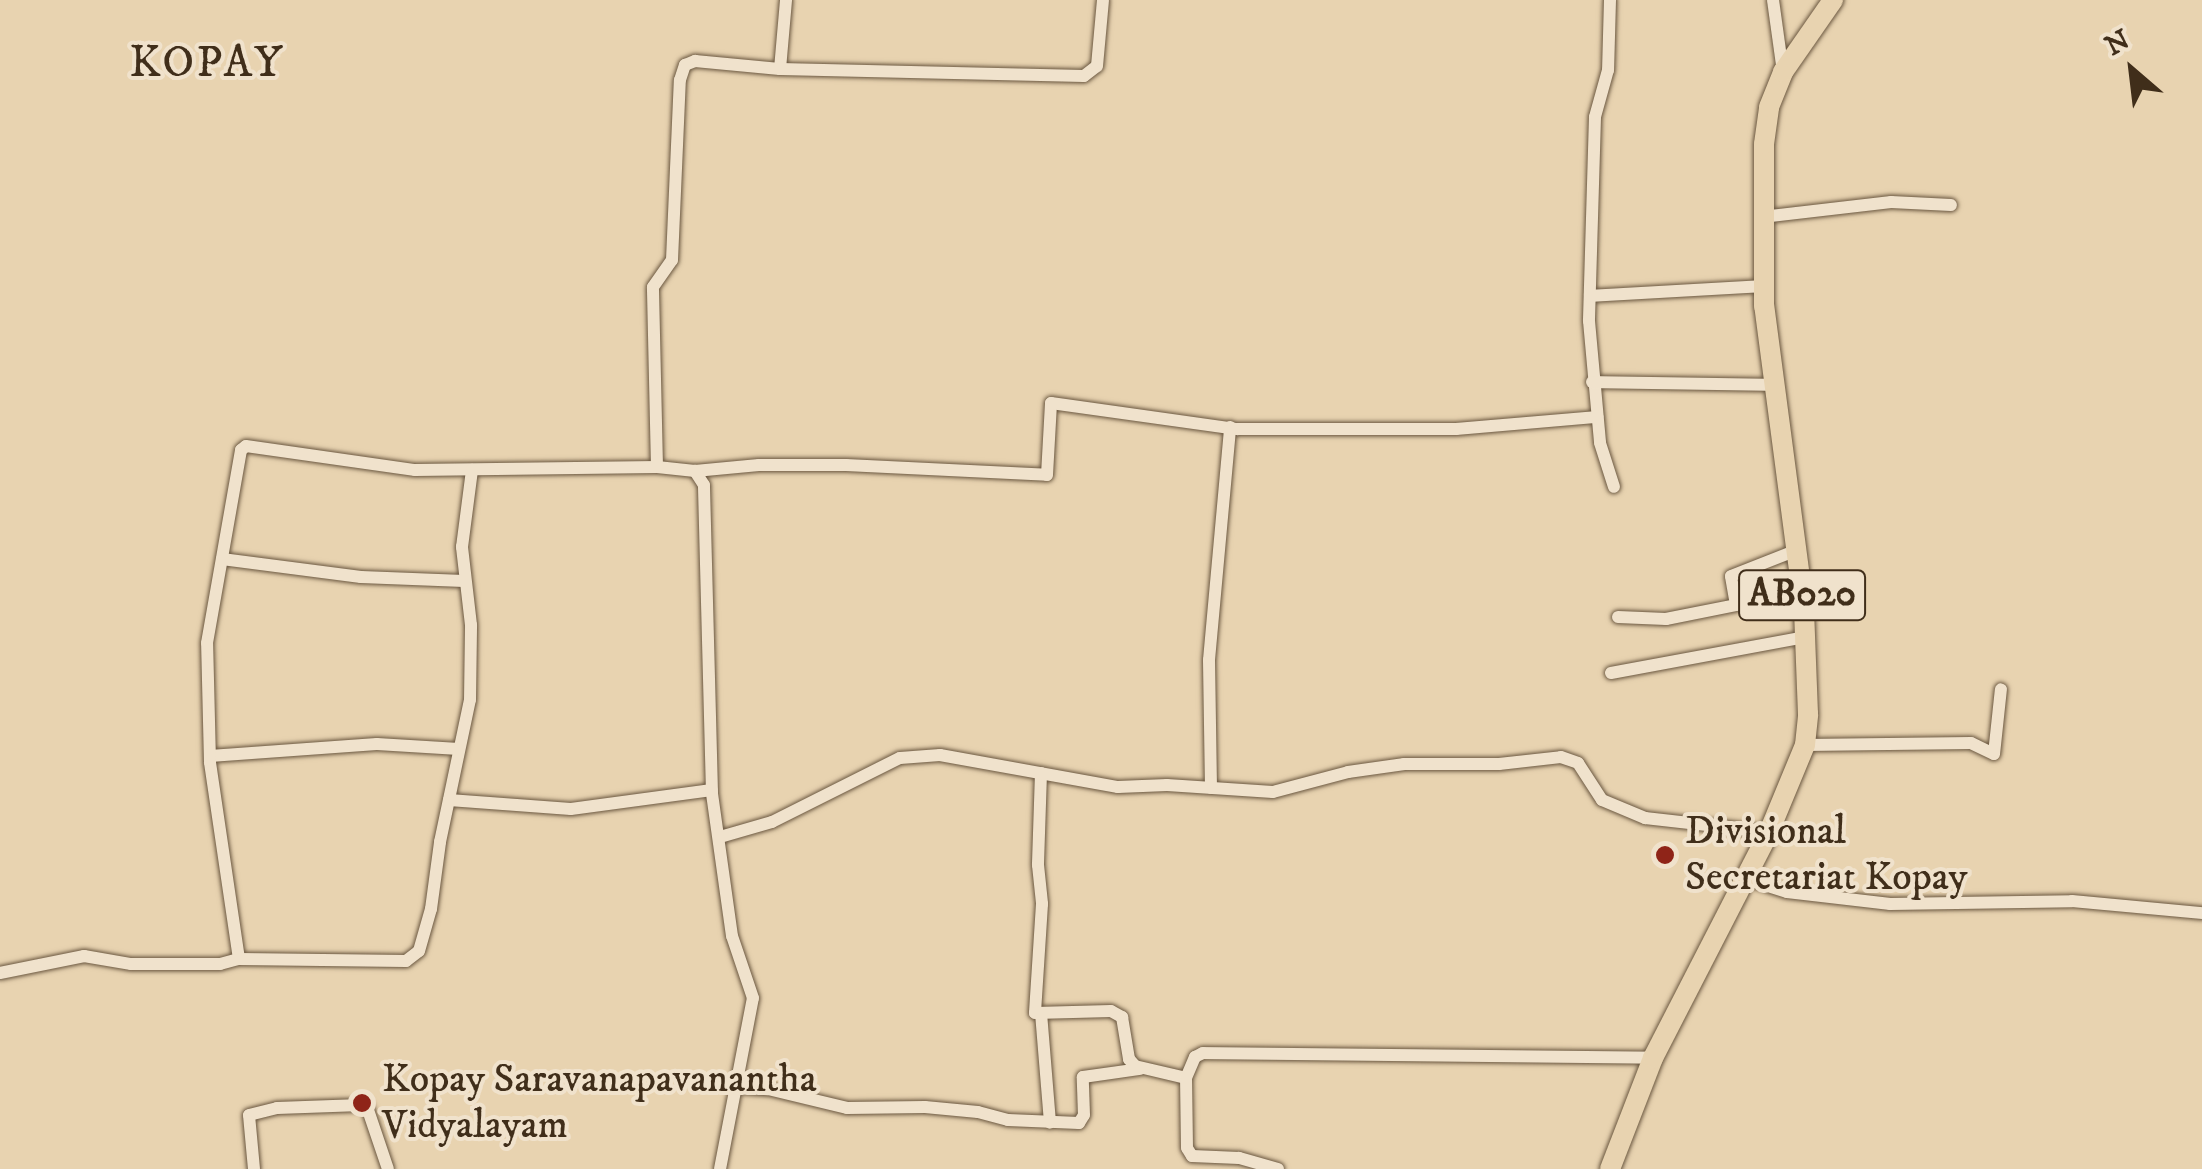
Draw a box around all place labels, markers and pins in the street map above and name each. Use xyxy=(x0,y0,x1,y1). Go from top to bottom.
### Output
place label: Divisional Secretariat Kopay xyxy=(1685,808,1968,902)
marker: Divisional Secretariat Kopay xyxy=(1654,844,1676,866)
place label: Kopay Saravanapavanantha Vidyalayam xyxy=(382,1056,817,1150)
marker: Kopay Saravanapavanantha Vidyalayam xyxy=(351,1092,373,1114)

